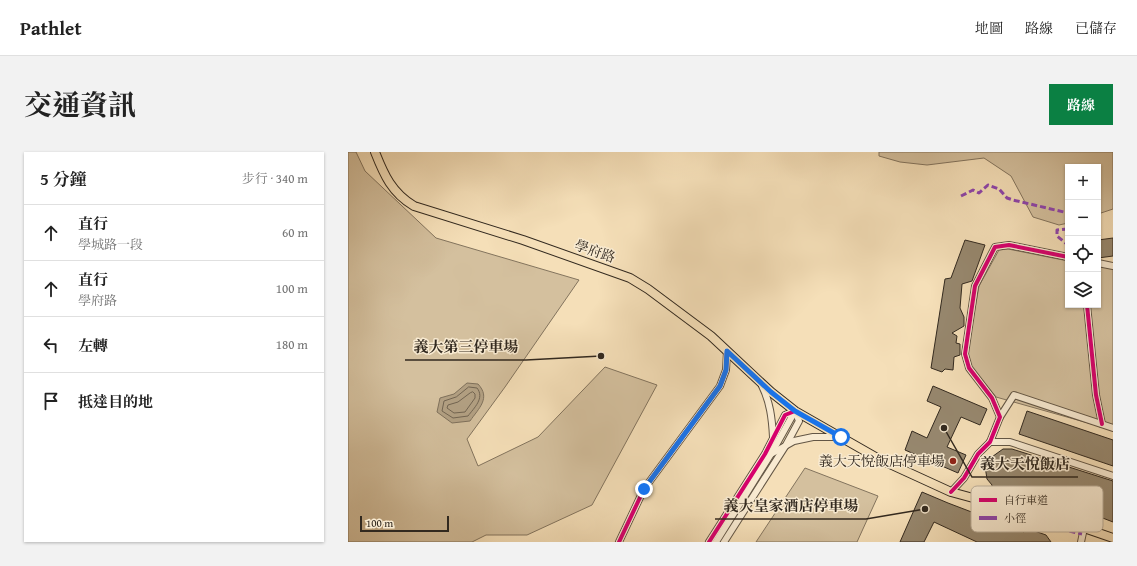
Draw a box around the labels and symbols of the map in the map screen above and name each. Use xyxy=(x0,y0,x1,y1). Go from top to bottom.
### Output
street label: 學府路 xyxy=(572,235,618,267)
callout: 義大第三停車場 xyxy=(405,333,526,360)
text: 義大第三停車場 xyxy=(413,336,519,357)
route start xyxy=(832,428,850,446)
callout: 義大天悅飯店 xyxy=(972,450,1078,477)
place label: 義大天悅飯店停車場 xyxy=(819,451,945,471)
text: 義大天悅飯店 xyxy=(980,453,1070,474)
marker: 義大天悅飯店停車場 xyxy=(948,456,958,466)
route end xyxy=(635,480,653,498)
legend xyxy=(971,486,1103,532)
callout: 義大皇家酒店停車場 xyxy=(715,492,866,519)
text: 自行車道 xyxy=(1004,492,1048,508)
text: 義大皇家酒店停車場 xyxy=(723,495,859,516)
text: 小徑 xyxy=(1004,510,1026,526)
scale bar xyxy=(360,514,449,533)

